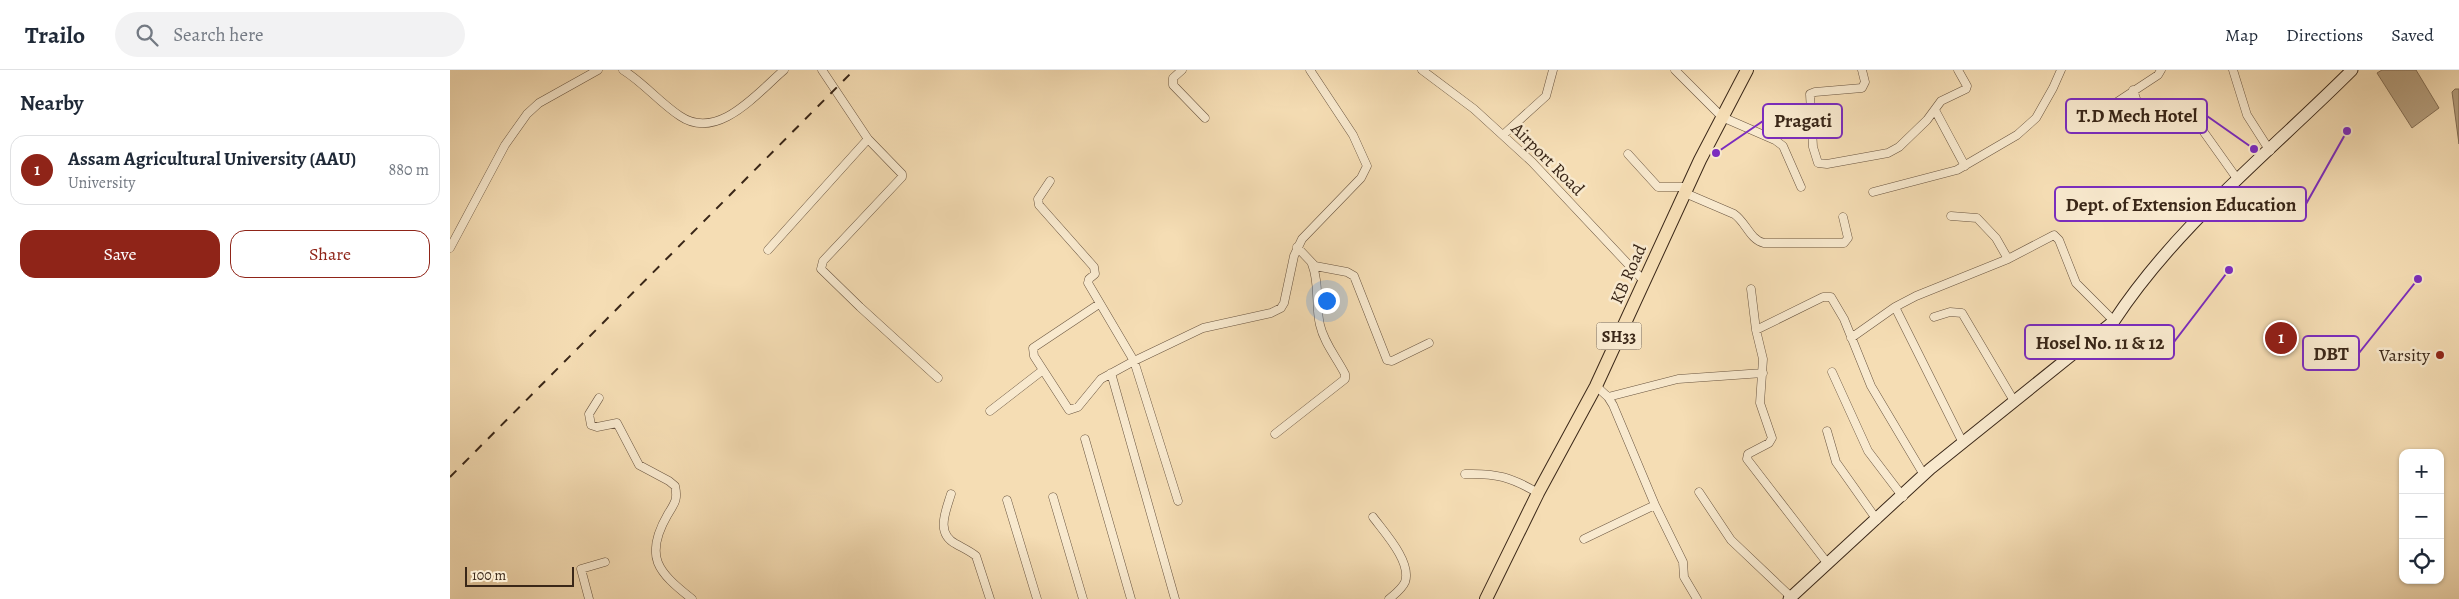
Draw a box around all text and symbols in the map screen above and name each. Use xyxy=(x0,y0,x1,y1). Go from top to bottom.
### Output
search box xyxy=(115,12,465,57)
text: Trailo xyxy=(25,19,85,51)
icon: search xyxy=(133,21,161,49)
text: Search here xyxy=(173,22,264,48)
text: Map xyxy=(2225,23,2258,47)
text: Directions xyxy=(2286,23,2363,47)
text: Saved xyxy=(2391,23,2434,47)
text: Nearby xyxy=(20,89,83,117)
callout: T.D Mech Hotel xyxy=(2066,99,2207,133)
text: T.D Mech Hotel xyxy=(2076,103,2198,129)
callout: Pragati xyxy=(1763,104,1842,138)
text: Pragati xyxy=(1774,108,1833,134)
street label: Airport Road xyxy=(1505,116,1590,201)
text: Assam Agricultural University (AAU) xyxy=(68,146,356,172)
text: 1 xyxy=(34,159,40,181)
text: 880 m xyxy=(388,159,429,181)
text: University xyxy=(68,172,135,194)
callout: Dept. of Extension Education xyxy=(2055,187,2306,221)
text: Dept. of Extension Education xyxy=(2066,192,2297,218)
button: Save xyxy=(20,230,220,278)
button: Share xyxy=(230,230,430,278)
street label: KB Road xyxy=(1604,240,1652,308)
your location xyxy=(1314,288,1340,314)
pin: 1 xyxy=(2265,319,2297,357)
road number: SH33 xyxy=(1596,322,1642,350)
callout: Hosel No. 11 & 12 xyxy=(2025,325,2174,359)
text: Hosel No. 11 & 12 xyxy=(2035,330,2165,356)
callout: DBT xyxy=(2303,336,2359,370)
text: DBT xyxy=(2313,341,2349,367)
place label: Varsity xyxy=(2378,343,2431,367)
marker: Varsity xyxy=(2434,349,2446,361)
map controls xyxy=(2399,449,2444,584)
button: + xyxy=(2399,449,2444,494)
button: − xyxy=(2399,494,2444,539)
button: locate xyxy=(2399,539,2444,584)
scale bar xyxy=(465,564,574,587)
text: 100 m xyxy=(472,566,506,585)

